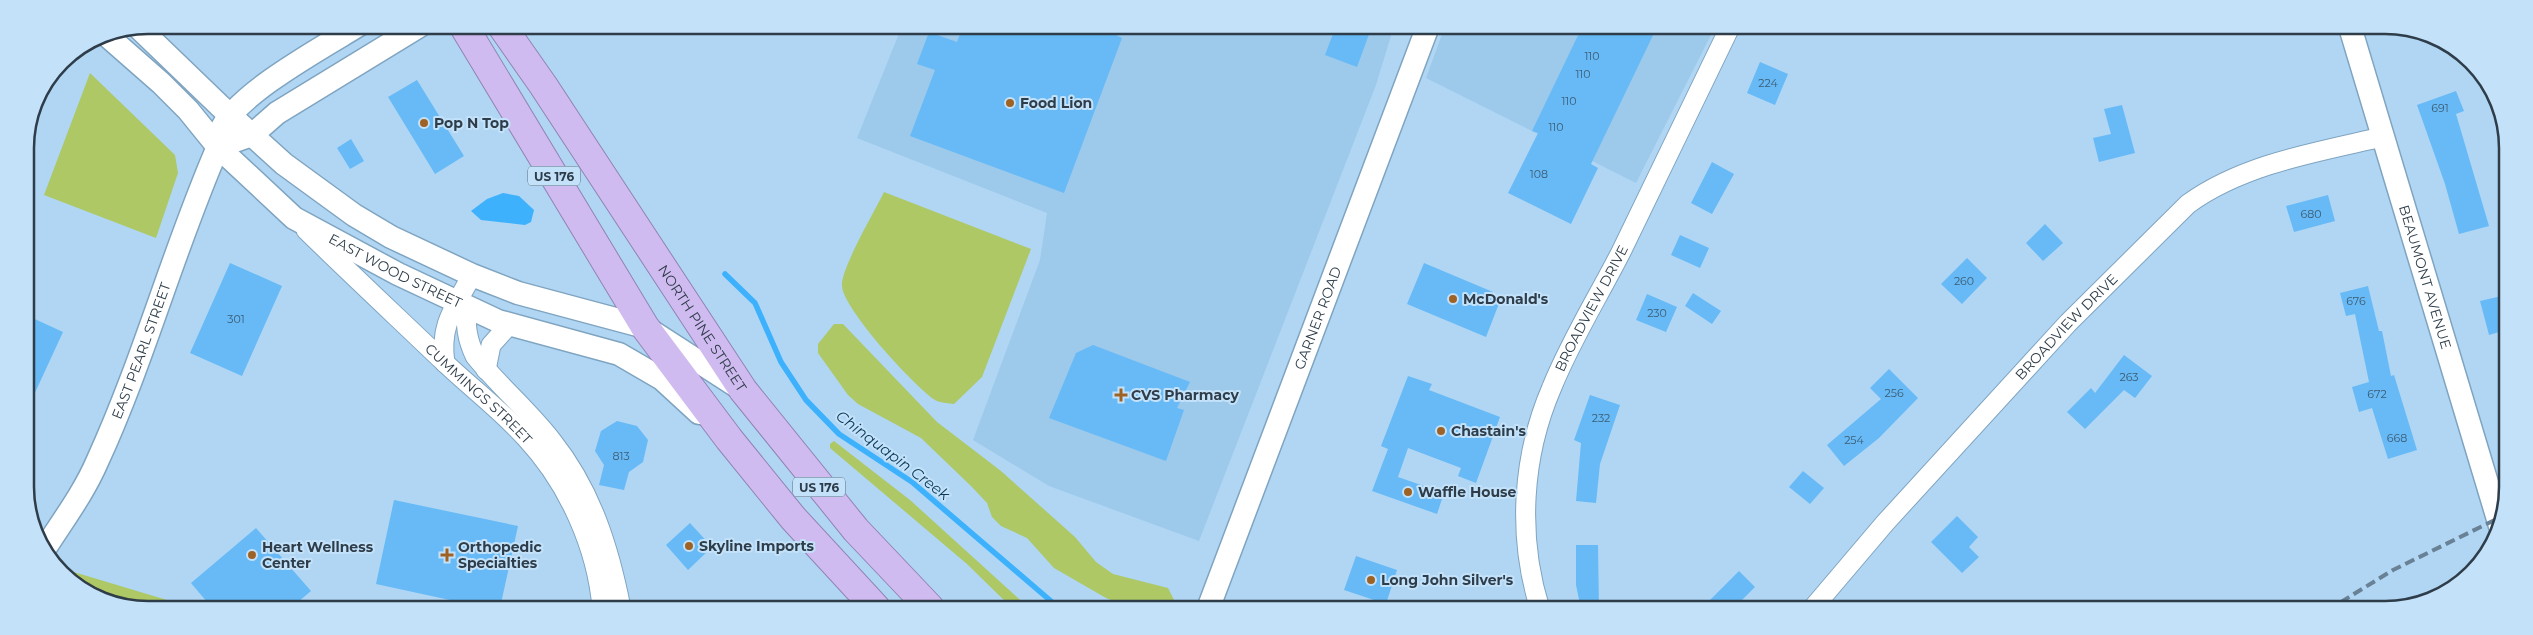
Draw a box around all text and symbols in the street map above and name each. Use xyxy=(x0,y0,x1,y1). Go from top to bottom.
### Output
house number: 110 xyxy=(1584,49,1600,63)
house number: 110 xyxy=(1575,67,1591,81)
house number: 224 xyxy=(1758,76,1778,90)
place label: Food Lion xyxy=(1020,94,1092,112)
house number: 110 xyxy=(1561,94,1577,108)
marker: Food Lion xyxy=(1004,97,1016,109)
house number: 691 xyxy=(2431,101,2449,115)
place label: Pop N Top xyxy=(434,114,509,132)
marker: Pop N Top xyxy=(418,117,430,129)
house number: 110 xyxy=(1548,120,1564,134)
road number: US 176 xyxy=(528,167,580,186)
house number: 108 xyxy=(1530,167,1548,181)
street label: BEAUMONT AVENUE xyxy=(2395,203,2455,351)
house number: 680 xyxy=(2301,207,2322,221)
street label: EAST WOOD STREET xyxy=(326,229,465,312)
street label: BROADVIEW DRIVE xyxy=(1551,242,1632,374)
street label: NORTH PINE STREET xyxy=(654,261,751,395)
street label: GARNER ROAD xyxy=(1290,264,1345,372)
street label: BROADVIEW DRIVE xyxy=(2011,270,2121,384)
house number: 260 xyxy=(1954,274,1974,288)
street label: EAST PEARL STREET xyxy=(108,280,174,422)
place label: McDonald's xyxy=(1463,290,1549,308)
marker: McDonald's xyxy=(1447,293,1459,305)
house number: 676 xyxy=(2346,294,2366,308)
house number: 230 xyxy=(1647,306,1667,320)
house number: 301 xyxy=(227,312,245,326)
street label: CUMMINGS STREET xyxy=(421,340,536,448)
house number: 263 xyxy=(2119,370,2139,384)
place label: CVS Pharmacy xyxy=(1131,386,1239,404)
house number: 256 xyxy=(1884,386,1904,400)
house number: 672 xyxy=(2367,387,2387,401)
marker: CVS Pharmacy xyxy=(1115,389,1127,401)
water label: Chinquapin Creek xyxy=(832,406,954,505)
house number: 232 xyxy=(1592,411,1610,425)
place label: Chastain's xyxy=(1451,422,1526,440)
marker: Chastain's xyxy=(1435,425,1447,437)
house number: 668 xyxy=(2387,431,2407,445)
house number: 254 xyxy=(1844,433,1865,447)
house number: 813 xyxy=(612,449,630,463)
road number: US 176 xyxy=(793,478,845,497)
place label: Waffle House xyxy=(1418,483,1517,501)
marker: Waffle House xyxy=(1402,486,1414,498)
place label: Skyline Imports xyxy=(699,537,815,555)
place label: Heart Wellness Center xyxy=(262,538,374,572)
place label: Orthopedic Specialties xyxy=(458,538,542,572)
marker: Skyline Imports xyxy=(683,540,695,552)
marker: Orthopedic Specialties xyxy=(440,548,454,562)
marker: Heart Wellness Center xyxy=(246,549,258,561)
place label: Long John Silver's xyxy=(1381,571,1514,589)
marker: Long John Silver's xyxy=(1365,574,1377,586)

